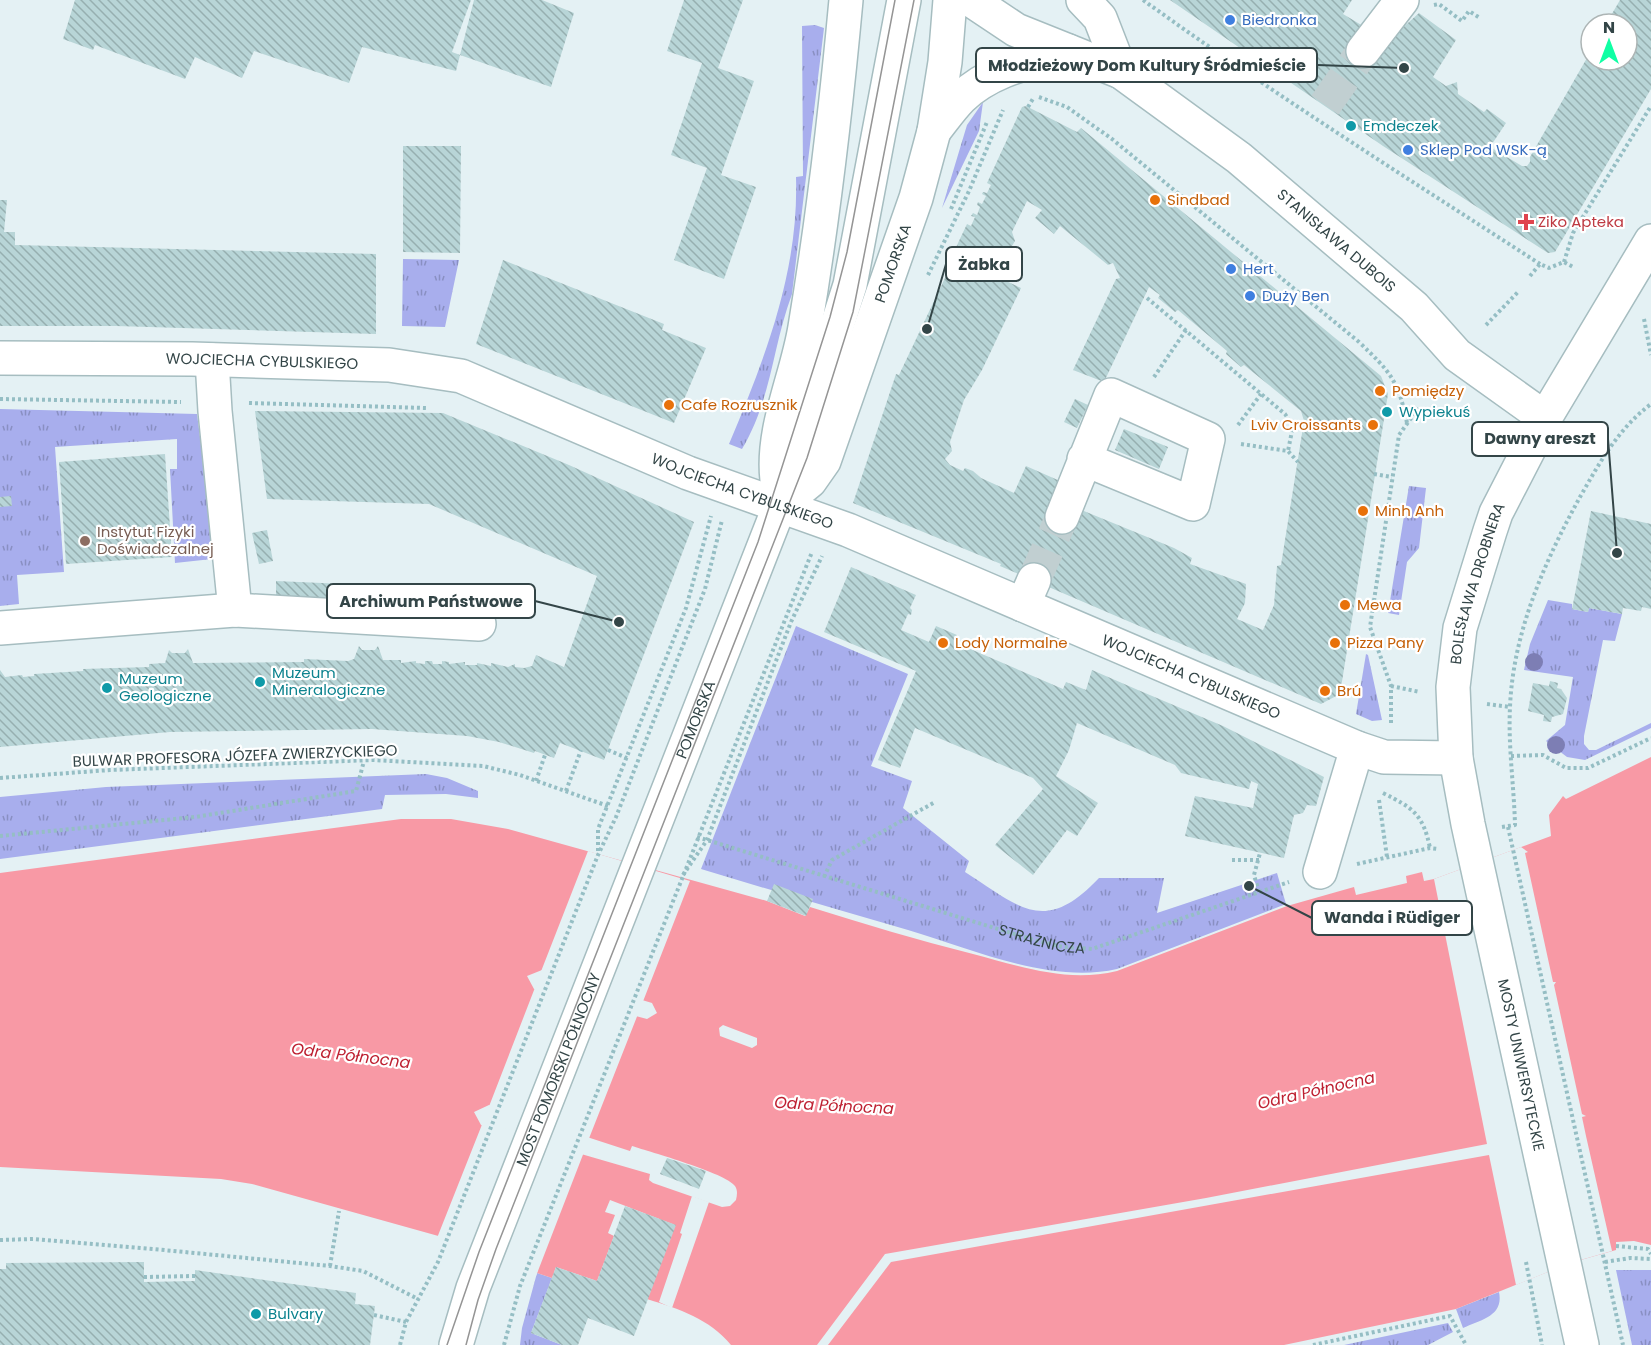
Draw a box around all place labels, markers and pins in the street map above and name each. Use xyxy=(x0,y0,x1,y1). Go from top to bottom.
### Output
place label: Biedronka xyxy=(1242,9,1317,30)
marker: Biedronka xyxy=(1223,13,1237,27)
callout: Młodzieżowy Dom Kultury Śródmieście xyxy=(976,48,1317,82)
place label: Emdeczek xyxy=(1363,115,1439,136)
marker: Emdeczek xyxy=(1344,119,1358,133)
place label: Sklep Pod WSK-ą xyxy=(1420,139,1547,160)
marker: Sklep Pod WSK-ą xyxy=(1401,143,1415,157)
place label: Sindbad xyxy=(1167,189,1230,210)
marker: Sindbad xyxy=(1148,193,1162,207)
place label: Ziko Apteka xyxy=(1538,211,1624,232)
marker: Ziko Apteka xyxy=(1519,215,1533,229)
callout: Żabka xyxy=(946,247,1022,281)
place label: Hert xyxy=(1243,258,1274,279)
marker: Hert xyxy=(1224,262,1238,276)
place label: Duży Ben xyxy=(1262,285,1330,306)
marker: Duży Ben xyxy=(1243,289,1257,303)
place label: Pomiędzy xyxy=(1392,380,1465,401)
marker: Pomiędzy xyxy=(1373,384,1387,398)
place label: Cafe Rozrusznik xyxy=(681,394,798,415)
marker: Cafe Rozrusznik xyxy=(662,398,676,412)
place label: Wypiekuś xyxy=(1399,401,1471,422)
marker: Wypiekuś xyxy=(1380,405,1394,419)
place label: Lviv Croissants xyxy=(1251,414,1361,435)
marker: Lviv Croissants xyxy=(1366,418,1380,432)
callout: Dawny areszt xyxy=(1472,422,1608,456)
place label: Minh Anh xyxy=(1375,500,1444,521)
marker: Minh Anh xyxy=(1356,504,1370,518)
place label: Instytut Fizyki Doświadczalnej xyxy=(97,521,214,559)
marker: Instytut Fizyki Doświadczalnej xyxy=(78,534,92,548)
callout: Archiwum Państwowe xyxy=(327,584,535,618)
place label: Mewa xyxy=(1357,594,1402,615)
marker: Mewa xyxy=(1338,598,1352,612)
place label: Lody Normalne xyxy=(955,632,1068,653)
place label: Pizza Pany xyxy=(1347,632,1425,653)
marker: Lody Normalne xyxy=(936,636,950,650)
marker: Pizza Pany xyxy=(1328,636,1342,650)
place label: Muzeum Mineralogiczne xyxy=(272,662,385,700)
place label: Muzeum Geologiczne xyxy=(119,668,212,706)
marker: Muzeum Mineralogiczne xyxy=(253,675,267,689)
place label: Brú xyxy=(1337,680,1361,701)
marker: Muzeum Geologiczne xyxy=(100,681,114,695)
marker: Brú xyxy=(1318,684,1332,698)
callout: Wanda i Rüdiger xyxy=(1312,901,1472,935)
place label: Bulvary xyxy=(268,1303,324,1324)
marker: Bulvary xyxy=(249,1307,263,1321)

